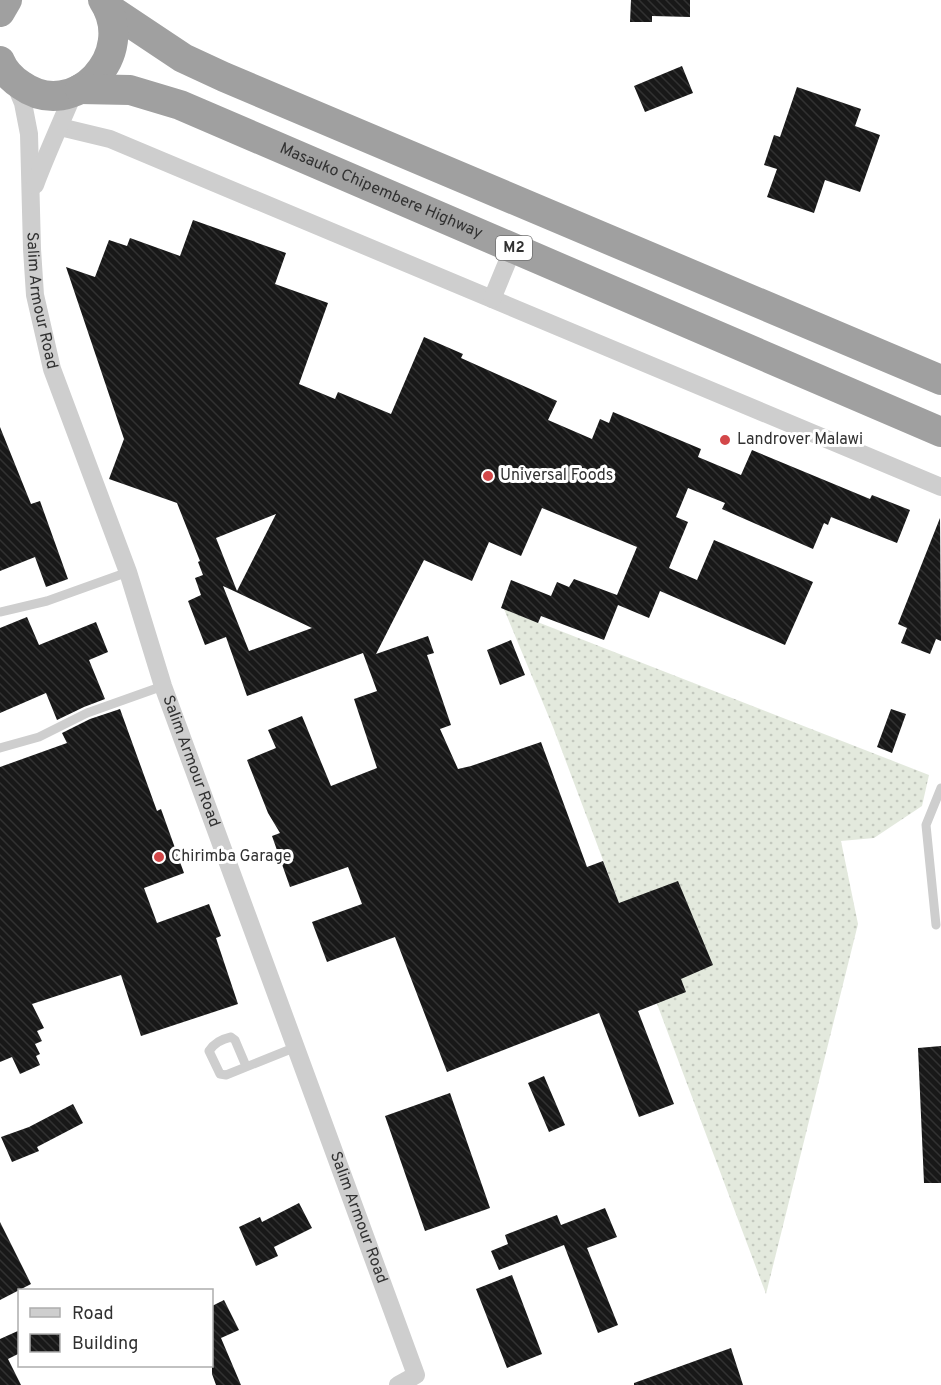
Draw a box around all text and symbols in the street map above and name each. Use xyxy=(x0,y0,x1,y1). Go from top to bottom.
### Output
street label: Masauko Chipembere Highway xyxy=(276,139,486,244)
street label: Salim Armour Road xyxy=(22,232,62,371)
road number: M2 xyxy=(496,236,532,260)
place label: Landrover Malawi xyxy=(737,430,863,450)
marker: Landrover Malawi xyxy=(718,433,732,447)
place label: Universal Foods xyxy=(500,466,613,486)
marker: Universal Foods xyxy=(481,469,495,483)
street label: Salim Armour Road xyxy=(157,693,224,830)
place label: Chirimba Garage xyxy=(171,847,291,867)
marker: Chirimba Garage xyxy=(152,850,166,864)
street label: Salim Armour Road xyxy=(325,1149,392,1286)
legend xyxy=(18,1289,213,1367)
text: Road xyxy=(72,1303,114,1326)
text: Building xyxy=(72,1333,138,1356)

